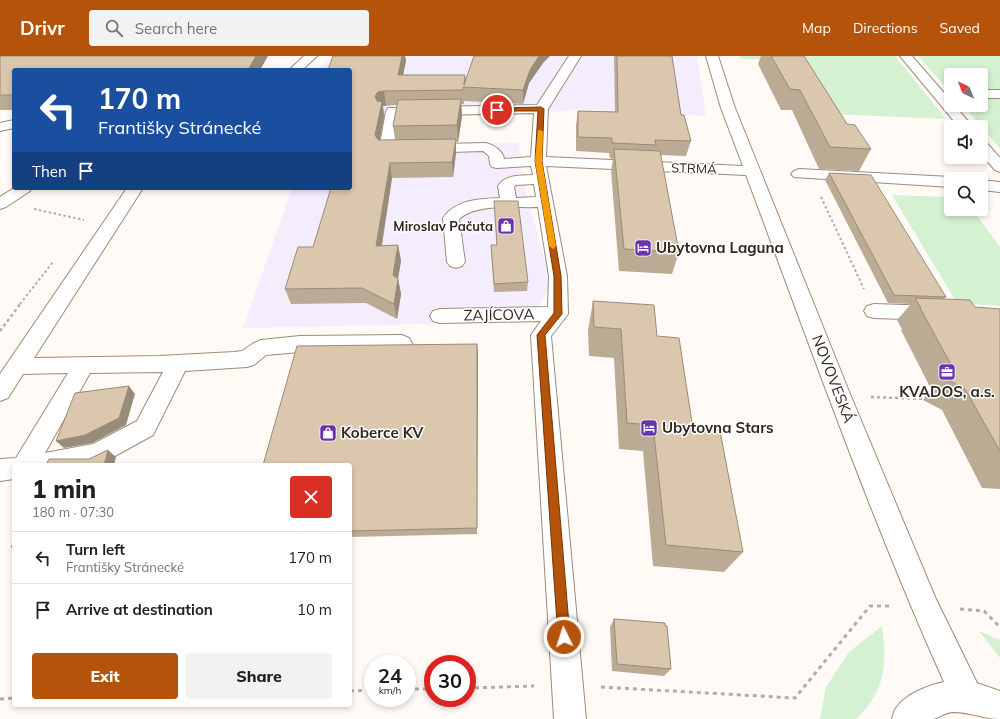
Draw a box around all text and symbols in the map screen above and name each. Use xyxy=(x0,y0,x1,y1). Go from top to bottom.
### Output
search box xyxy=(89,10,369,46)
text: Drivr xyxy=(20,16,65,40)
icon: search xyxy=(103,17,125,39)
text: Search here xyxy=(135,19,217,38)
text: Map xyxy=(802,19,831,37)
text: Directions xyxy=(853,19,918,37)
text: Saved xyxy=(940,19,980,37)
north arrow xyxy=(944,68,988,112)
map controls xyxy=(944,68,988,216)
text: 170 m xyxy=(98,81,181,116)
icon: left xyxy=(32,84,84,136)
pin xyxy=(480,93,514,127)
icon: arrive xyxy=(486,99,508,121)
text: Františky Stránecké xyxy=(98,116,261,139)
button: sound xyxy=(944,120,988,164)
street label: STRMÁ xyxy=(671,159,717,177)
icon: arrive xyxy=(75,160,97,182)
text: Then xyxy=(32,162,67,181)
button: search xyxy=(944,172,988,216)
shop icon: Miroslav Pačuta xyxy=(496,216,516,236)
place label: Miroslav Pačuta xyxy=(393,218,493,234)
hotel icon: Ubytovna Laguna xyxy=(633,238,653,258)
place label: Ubytovna Laguna xyxy=(656,238,784,257)
street label: ZAJÍCOVA xyxy=(463,304,535,325)
street label: NOVOVESKÁ xyxy=(808,332,859,425)
office icon: KVADOS, a.s. xyxy=(937,362,957,382)
place label: KVADOS, a.s. xyxy=(899,382,995,401)
hotel icon: Ubytovna Stars xyxy=(639,418,659,438)
place label: Ubytovna Stars xyxy=(662,418,773,437)
shop icon: Koberce KV xyxy=(318,423,338,443)
place label: Koberce KV xyxy=(341,423,423,442)
text: 1 min xyxy=(32,474,96,504)
button: close xyxy=(290,476,332,518)
text: 180 m · 07:30 xyxy=(32,504,114,520)
text: Turn left xyxy=(66,540,125,559)
icon: left xyxy=(32,547,54,569)
text: 170 m xyxy=(288,548,332,567)
text: Františky Stránecké xyxy=(66,559,184,575)
icon: arrive xyxy=(32,599,54,621)
text: Arrive at destination xyxy=(66,600,213,619)
text: 10 m xyxy=(297,600,332,619)
position arrow xyxy=(543,616,585,658)
button: Exit xyxy=(32,653,178,699)
button: Share xyxy=(186,653,332,699)
speed limit sign: 30 xyxy=(424,655,476,707)
text: 24 xyxy=(378,663,402,688)
text: km/h xyxy=(379,684,401,697)

